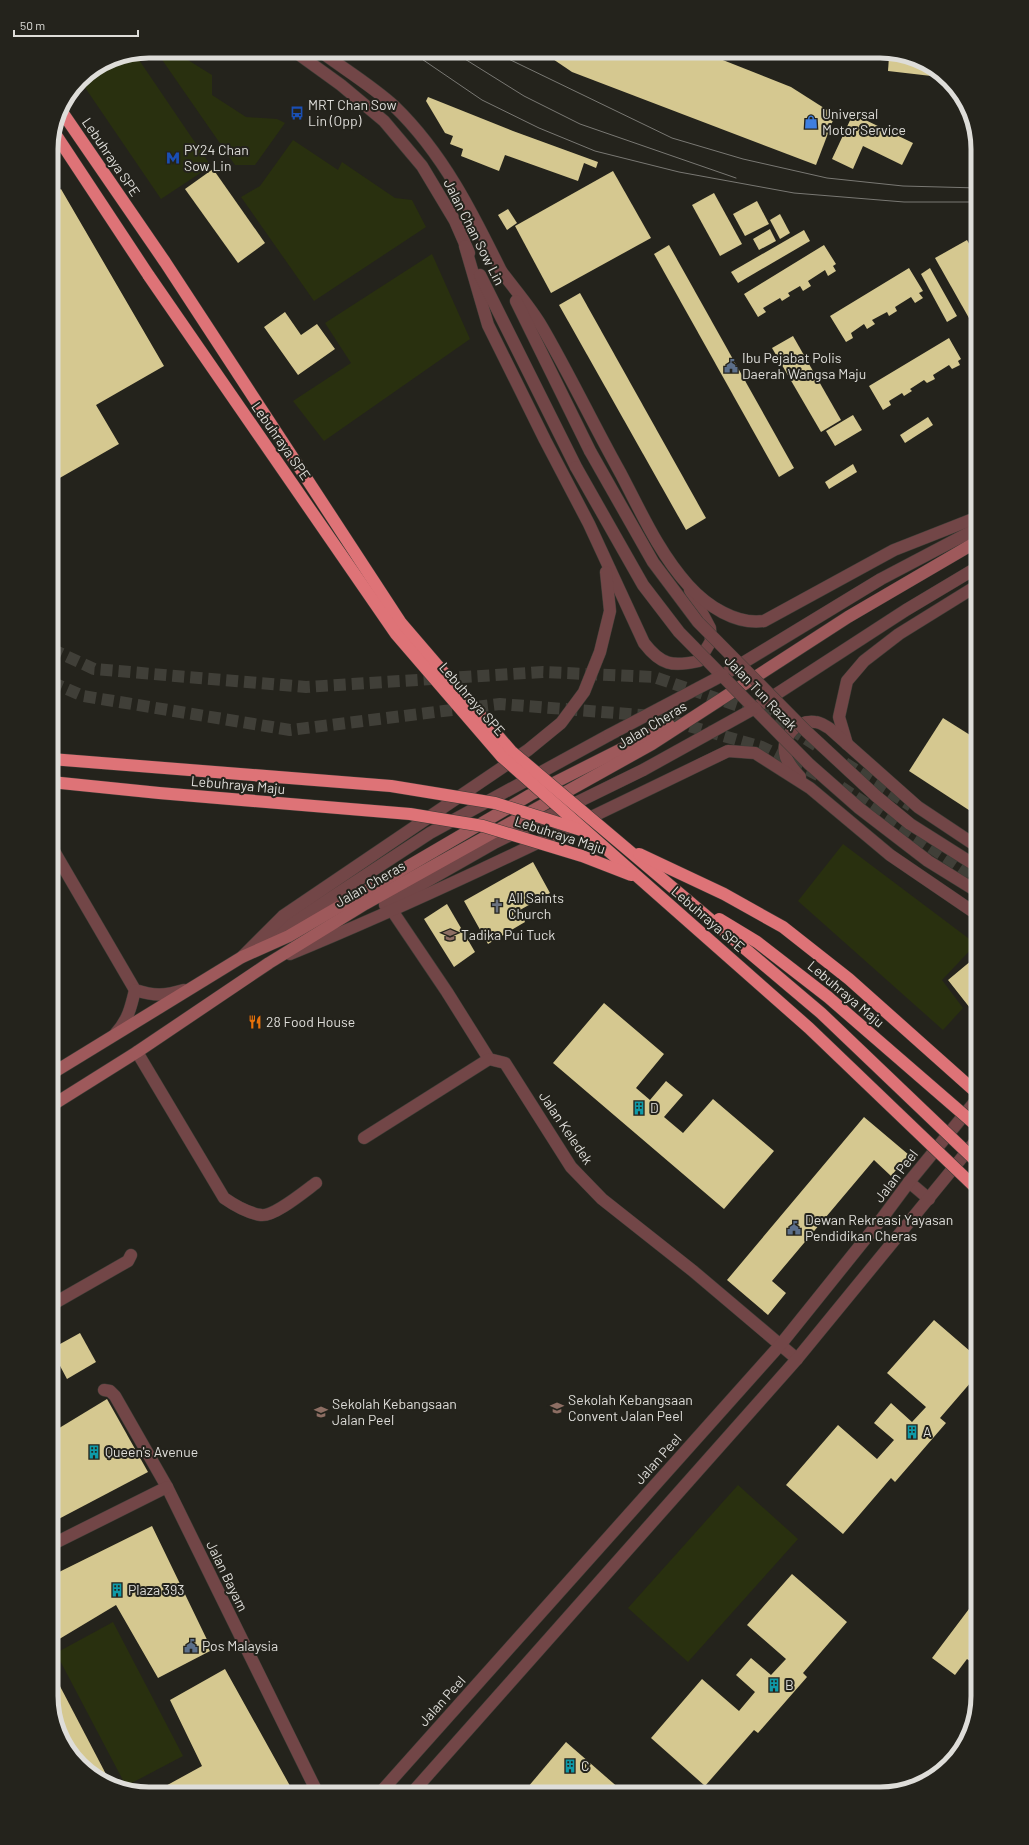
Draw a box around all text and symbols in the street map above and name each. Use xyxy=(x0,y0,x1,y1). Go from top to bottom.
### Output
scale bar xyxy=(14,12,138,38)
text: 50 m xyxy=(20,18,45,32)
place label: MRT Chan Sow Lin (Opp) xyxy=(308,96,397,129)
bus stop icon: MRT Chan Sow Lin (Opp) xyxy=(289,105,305,121)
place label: Universal Motor Service xyxy=(822,105,906,138)
street label: Lebuhraya SPE xyxy=(79,114,144,199)
shop icon: Universal Motor Service xyxy=(803,114,819,130)
place label: PY24 Chan Sow Lin xyxy=(184,141,249,174)
metro station icon: PY24 Chan Sow Lin xyxy=(165,150,181,166)
street label: Jalan Chan Sow Lin xyxy=(440,176,509,288)
place label: Ibu Pejabat Polis Daerah Wangsa Maju xyxy=(742,349,866,382)
public building icon: Ibu Pejabat Polis Daerah Wangsa Maju xyxy=(723,358,739,374)
street label: Lebuhraya SPE xyxy=(248,398,315,483)
street label: Jalan Tun Razak xyxy=(721,652,801,734)
street label: Lebuhraya SPE xyxy=(436,659,509,739)
street label: Jalan Cheras xyxy=(614,697,690,752)
street label: Lebuhraya Maju xyxy=(190,772,286,797)
street label: Lebuhraya Maju xyxy=(513,812,608,857)
street label: Jalan Cheras xyxy=(332,856,408,911)
street label: Lebuhraya SPE xyxy=(668,882,748,955)
place label: All Saints Church xyxy=(508,889,564,922)
church icon: All Saints Church xyxy=(489,898,505,914)
place label: Tadika Pui Tuck xyxy=(461,926,555,943)
school or university icon: Tadika Pui Tuck xyxy=(442,927,458,943)
street label: Lebuhraya Maju xyxy=(805,957,888,1031)
place label: 28 Food House xyxy=(266,1013,355,1030)
restaurant icon: 28 Food House xyxy=(247,1014,263,1030)
street label: Jalan Keledek xyxy=(536,1088,597,1168)
place label: D xyxy=(650,1099,659,1116)
building icon: D xyxy=(631,1100,647,1116)
street label: Jalan Peel xyxy=(870,1146,921,1206)
place label: Dewan Rekreasi Yayasan Pendidikan Cheras xyxy=(805,1211,953,1244)
public building icon: Dewan Rekreasi Yayasan Pendidikan Cheras xyxy=(786,1220,802,1236)
place label: Sekolah Kebangsaan Convent Jalan Peel xyxy=(568,1391,693,1424)
place label: Sekolah Kebangsaan Jalan Peel xyxy=(332,1395,457,1428)
school or university icon: Sekolah Kebangsaan Convent Jalan Peel xyxy=(549,1400,565,1416)
school or university icon: Sekolah Kebangsaan Jalan Peel xyxy=(313,1404,329,1420)
place label: A xyxy=(923,1423,932,1440)
building icon: A xyxy=(904,1424,920,1440)
street label: Jalan Peel xyxy=(631,1430,685,1487)
place label: Queen's Avenue xyxy=(105,1443,198,1460)
building icon: Queen's Avenue xyxy=(86,1444,102,1460)
street label: Jalan Bayam xyxy=(203,1538,252,1614)
place label: Plaza 393 xyxy=(128,1581,185,1598)
building icon: Plaza 393 xyxy=(109,1582,125,1598)
place label: Pos Malaysia xyxy=(202,1637,278,1654)
public building icon: Pos Malaysia xyxy=(183,1638,199,1654)
street label: Jalan Peel xyxy=(415,1672,469,1729)
place label: B xyxy=(785,1676,794,1693)
building icon: B xyxy=(766,1677,782,1693)
place label: C xyxy=(581,1757,590,1774)
building icon: C xyxy=(562,1758,578,1774)

